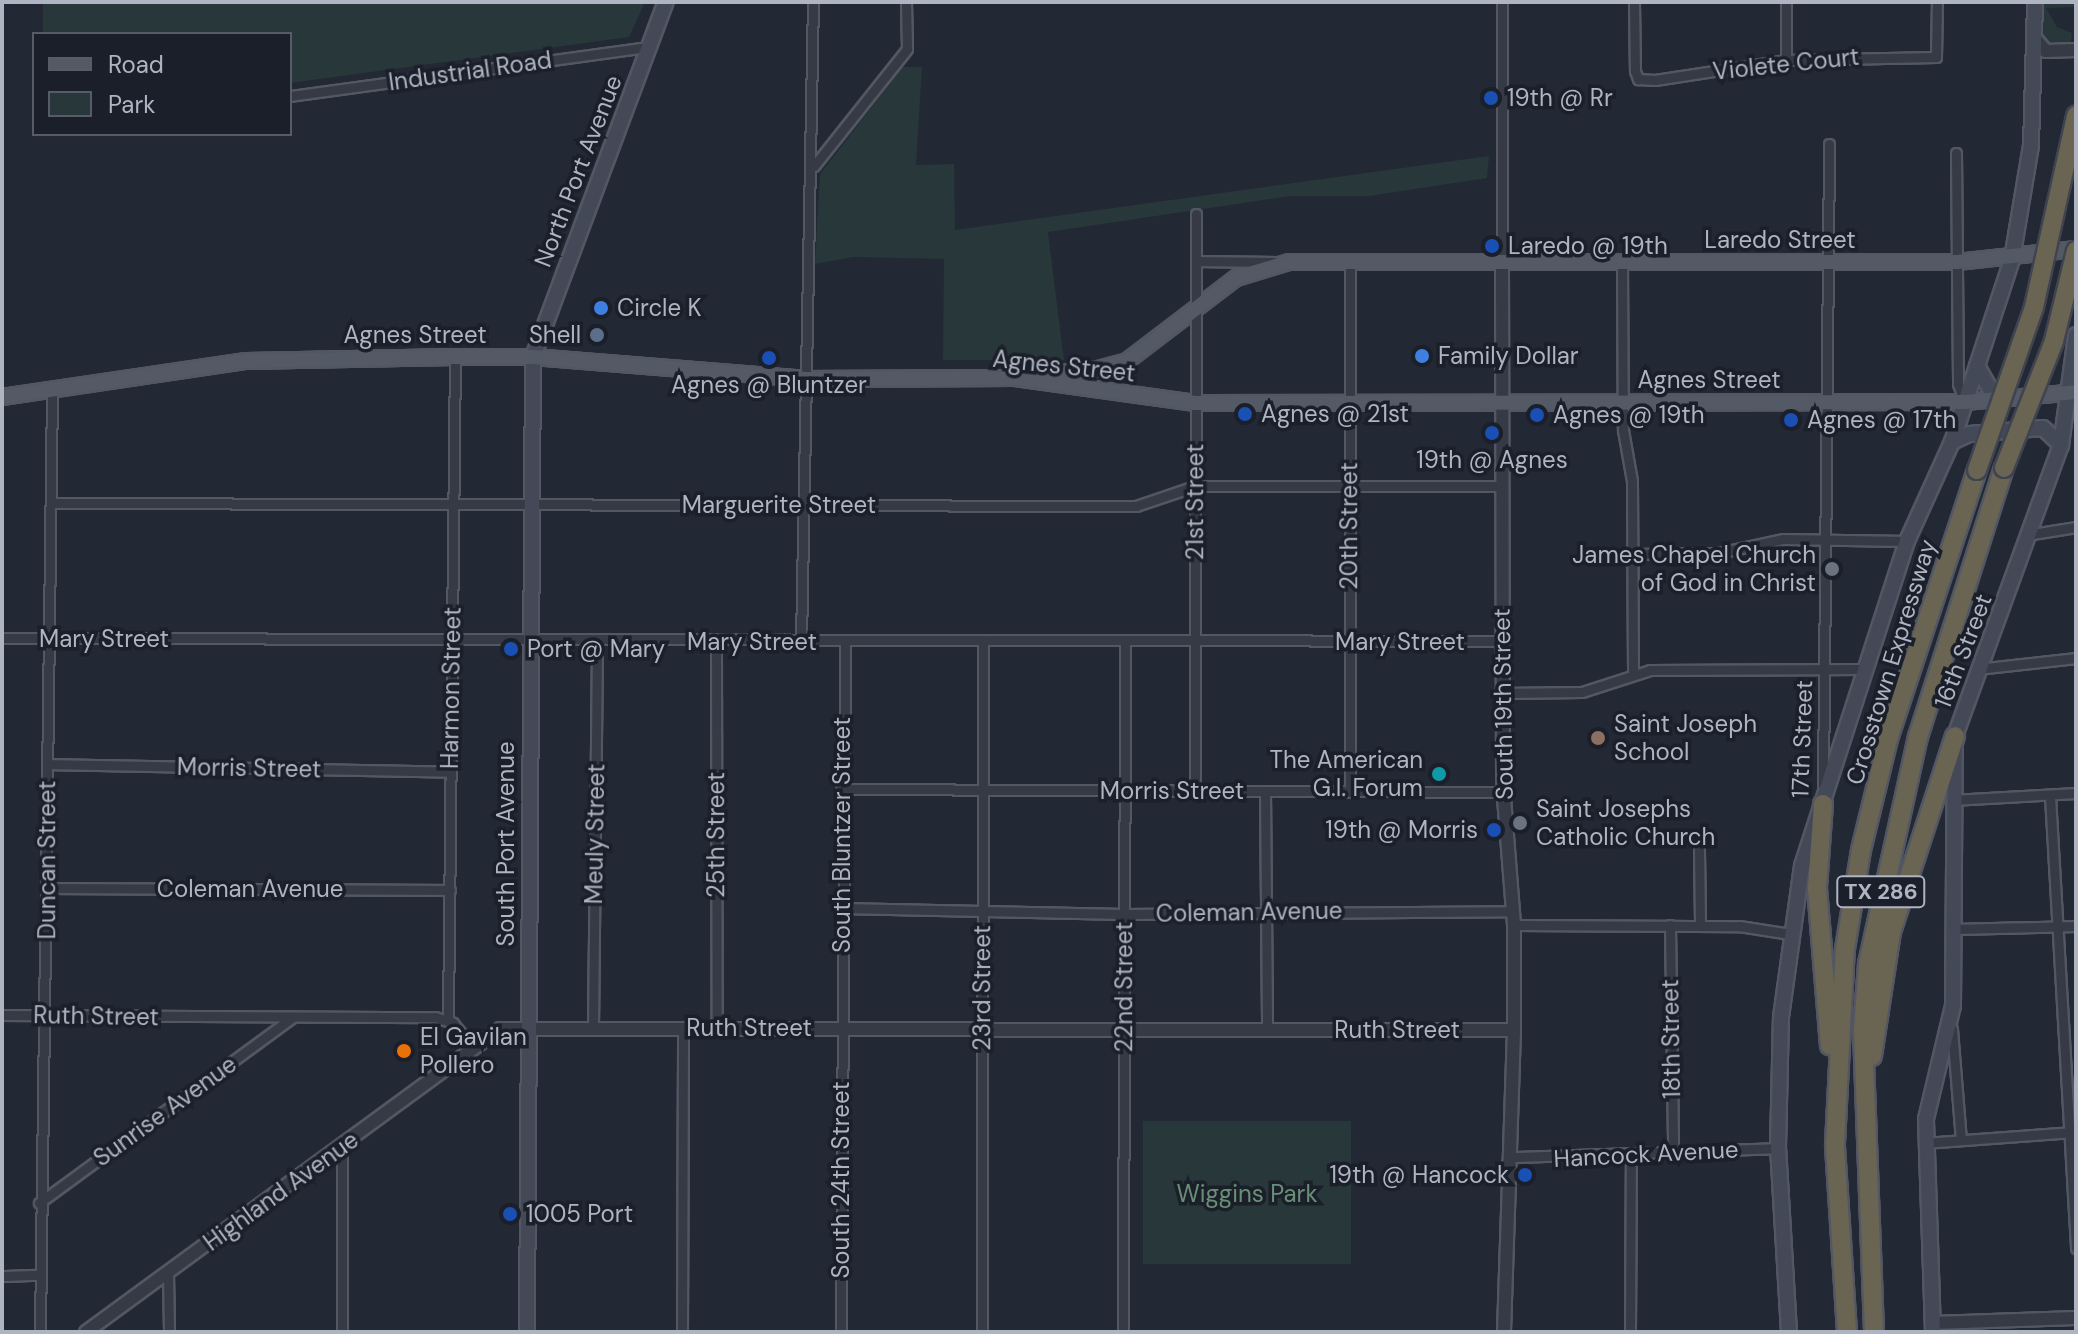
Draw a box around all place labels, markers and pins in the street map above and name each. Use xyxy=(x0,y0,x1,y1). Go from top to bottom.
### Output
place label: 19th @ Rr xyxy=(1507,84,1613,112)
marker: 19th @ Rr xyxy=(1482,89,1500,107)
place label: Laredo @ 19th xyxy=(1508,232,1668,260)
marker: Laredo @ 19th xyxy=(1483,237,1501,255)
place label: Circle K xyxy=(617,294,702,322)
marker: Circle K xyxy=(592,299,610,317)
place label: Shell xyxy=(529,321,581,349)
marker: Shell xyxy=(588,326,606,344)
place label: Family Dollar xyxy=(1438,342,1579,370)
marker: Family Dollar xyxy=(1413,347,1431,365)
marker: Agnes @ Bluntzer xyxy=(760,349,778,367)
place label: Agnes @ Bluntzer xyxy=(671,371,867,399)
place label: Agnes @ 21st xyxy=(1261,400,1409,428)
place label: Agnes @ 19th xyxy=(1553,401,1704,429)
marker: Agnes @ 21st xyxy=(1236,405,1254,423)
marker: Agnes @ 19th xyxy=(1528,406,1546,424)
place label: Agnes @ 17th xyxy=(1807,406,1956,434)
marker: Agnes @ 17th xyxy=(1782,411,1800,429)
marker: 19th @ Agnes xyxy=(1483,424,1501,442)
place label: 19th @ Agnes xyxy=(1416,446,1568,474)
place label: James Chapel Church of God in Christ xyxy=(1572,541,1816,597)
marker: James Chapel Church of God in Christ xyxy=(1823,560,1841,578)
place label: Port @ Mary xyxy=(527,635,665,663)
marker: Port @ Mary xyxy=(502,640,520,658)
place label: Saint Joseph School xyxy=(1614,710,1757,766)
marker: Saint Joseph School xyxy=(1589,729,1607,747)
place label: The American G.I. Forum xyxy=(1270,746,1423,802)
marker: The American G.I. Forum xyxy=(1430,765,1448,783)
place label: Saint Josephs Catholic Church xyxy=(1536,795,1715,851)
marker: Saint Josephs Catholic Church xyxy=(1511,814,1529,832)
place label: 19th @ Morris xyxy=(1325,816,1478,844)
marker: 19th @ Morris xyxy=(1485,821,1503,839)
place label: El Gavilan Pollero xyxy=(420,1023,527,1079)
marker: El Gavilan Pollero xyxy=(395,1042,413,1060)
place label: 19th @ Hancock xyxy=(1329,1161,1509,1189)
marker: 19th @ Hancock xyxy=(1516,1166,1534,1184)
place label: 1005 Port xyxy=(526,1200,633,1228)
marker: 1005 Port xyxy=(501,1205,519,1223)

